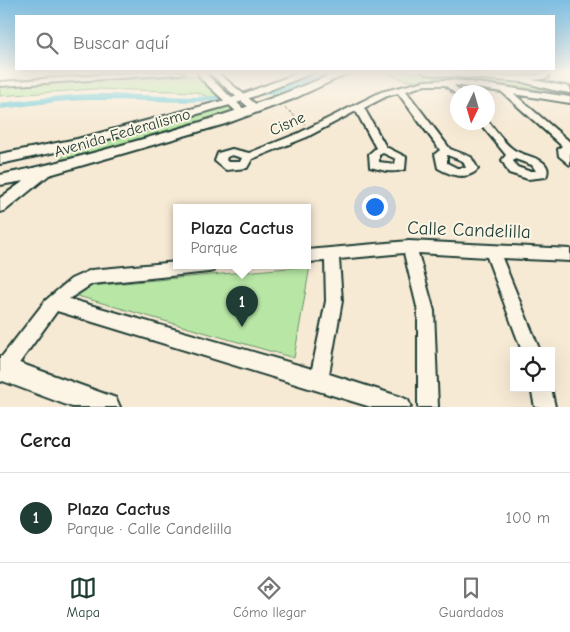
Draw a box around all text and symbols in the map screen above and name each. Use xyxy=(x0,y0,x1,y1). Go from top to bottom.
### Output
search box xyxy=(15,15,555,70)
icon: search xyxy=(33,29,61,57)
text: Buscar aquí xyxy=(73,32,169,54)
north arrow xyxy=(450,85,495,130)
street label: Avenida Federalismo xyxy=(52,105,192,161)
street label: Cisne xyxy=(267,108,308,140)
your location xyxy=(362,194,388,220)
popup xyxy=(173,204,311,269)
text: Plaza Cactus xyxy=(190,217,294,239)
street label: Calle Candelilla xyxy=(407,217,531,243)
text: Parque xyxy=(190,239,238,257)
pin: 1 xyxy=(226,286,258,327)
map controls xyxy=(510,347,555,392)
button: locate xyxy=(510,347,555,392)
text: Cerca xyxy=(20,428,71,452)
text: Plaza Cactus xyxy=(67,498,170,520)
text: 1 xyxy=(33,509,39,527)
text: 100 m xyxy=(506,509,550,527)
text: Parque · Calle Candelilla xyxy=(67,520,232,538)
tab: Mapa xyxy=(66,574,100,621)
tab: Cómo llegar xyxy=(233,574,306,621)
tab: Guardados xyxy=(439,574,504,621)

